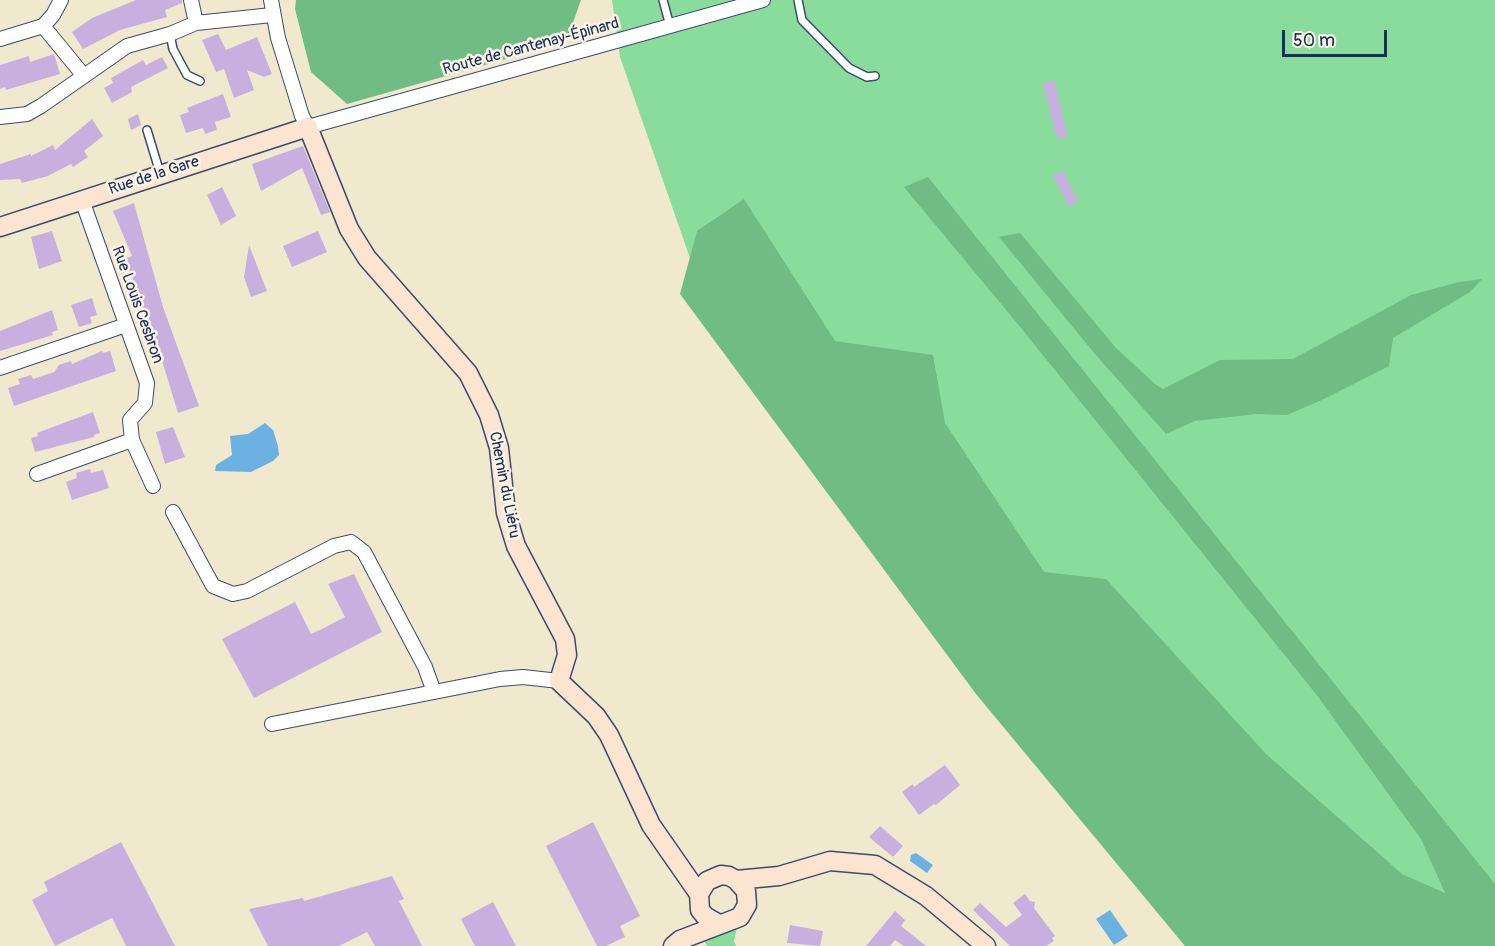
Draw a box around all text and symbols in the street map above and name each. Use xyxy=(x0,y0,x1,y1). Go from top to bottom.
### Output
street label: Route de Cantenay-Épinard xyxy=(441,14,621,80)
scale bar xyxy=(1285,18,1390,56)
text: 50 m xyxy=(1293,29,1335,52)
street label: Rue de la Gare xyxy=(106,152,202,200)
street label: Rue Louis Cesbron xyxy=(107,244,167,366)
street label: Chemin du Liéru xyxy=(484,430,524,540)

